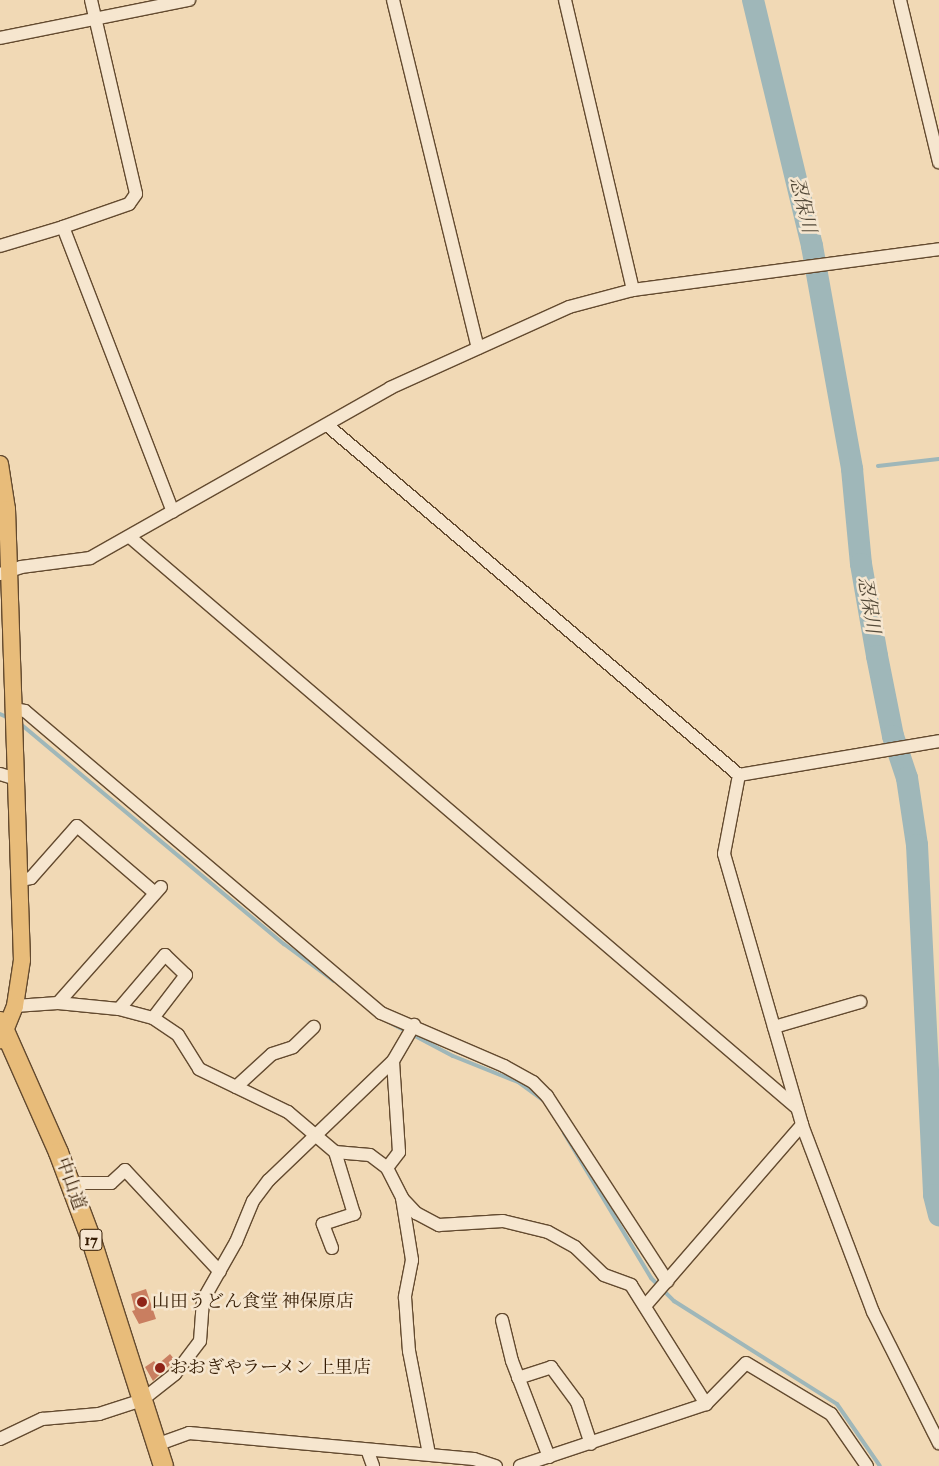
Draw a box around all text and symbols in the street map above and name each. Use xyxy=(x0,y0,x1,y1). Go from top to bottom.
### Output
water label: 忍保川 xyxy=(784,175,820,235)
water label: 忍保川 xyxy=(852,575,884,635)
street label: 中山道 xyxy=(51,1155,89,1213)
road number: 17 xyxy=(78,1226,104,1254)
place label: 山田うどん食堂 神保原店 xyxy=(152,1291,354,1313)
marker: 山田うどん食堂 神保原店 xyxy=(136,1296,148,1308)
place label: おおぎやラーメン 上里店 xyxy=(170,1357,372,1379)
marker: おおぎやラーメン 上里店 xyxy=(154,1362,166,1374)

